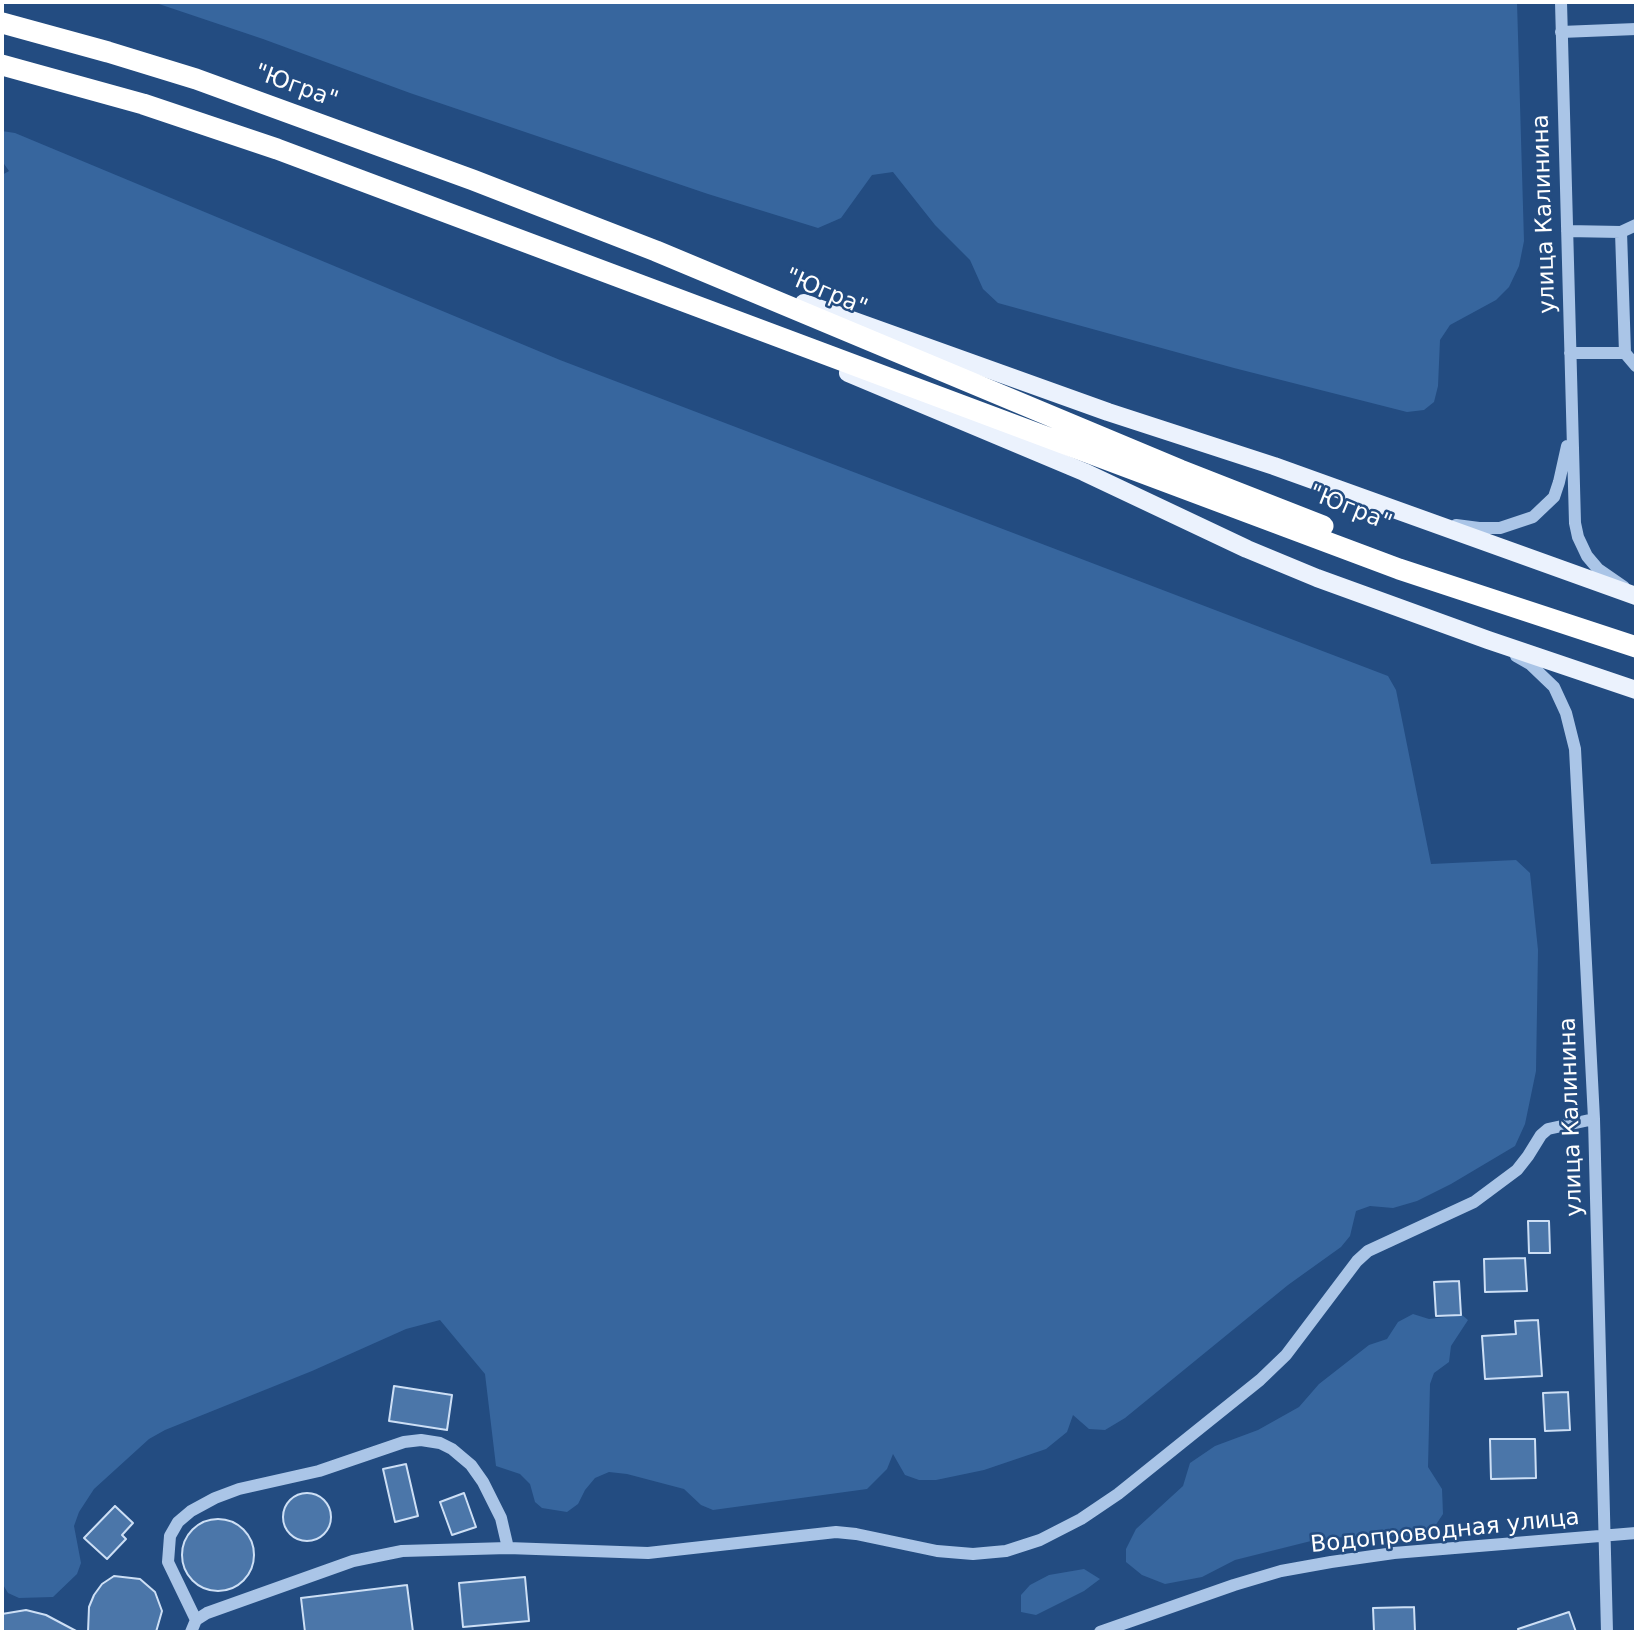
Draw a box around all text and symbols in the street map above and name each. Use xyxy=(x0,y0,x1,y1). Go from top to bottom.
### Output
street label: "Югра" xyxy=(251,59,341,115)
street label: улица Калинина xyxy=(1528,114,1562,314)
street label: "Югра" xyxy=(781,263,871,323)
street label: "Югра" xyxy=(1305,480,1395,538)
street label: улица Калинина xyxy=(1555,1017,1589,1217)
street label: Водопроводная улица xyxy=(1309,1504,1581,1560)

